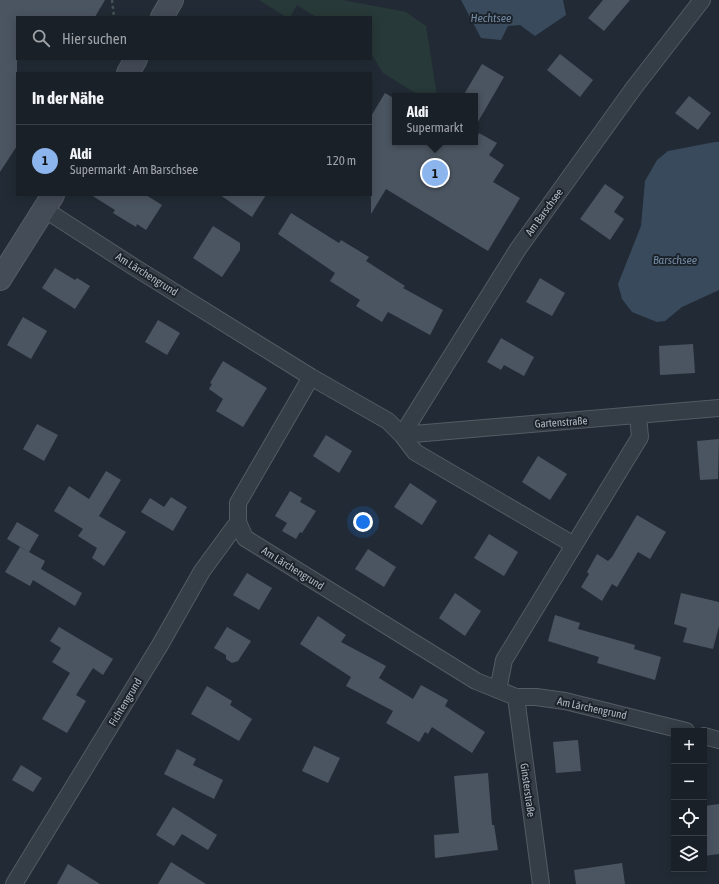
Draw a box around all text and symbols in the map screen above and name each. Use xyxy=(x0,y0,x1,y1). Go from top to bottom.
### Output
water label: Hechtsee xyxy=(471,11,512,25)
search box xyxy=(16,16,372,60)
icon: search xyxy=(30,27,52,49)
text: Hier suchen xyxy=(62,30,127,47)
text: In der Nähe xyxy=(32,88,104,108)
popup xyxy=(392,93,478,145)
text: Aldi xyxy=(407,103,429,120)
text: Supermarkt xyxy=(407,120,463,135)
text: Aldi xyxy=(70,145,92,162)
text: 1 xyxy=(42,153,48,168)
text: 120 m xyxy=(327,153,356,168)
pin: 1 xyxy=(422,158,448,188)
text: Supermarkt · Am Barschsee xyxy=(70,162,198,177)
street label: Am Barschsee xyxy=(523,186,565,238)
street label: Am Lärchengrund xyxy=(114,250,180,298)
water label: Barschsee xyxy=(653,253,698,267)
street label: Gartenstraße xyxy=(534,414,588,430)
your location xyxy=(353,512,373,532)
street label: Am Lärchengrund xyxy=(260,544,326,592)
street label: Fichtengrund xyxy=(106,676,144,728)
street label: Am Lärchengrund xyxy=(556,695,628,721)
map controls xyxy=(671,728,707,872)
button: + xyxy=(671,728,707,764)
street label: Ginsterstraße xyxy=(518,762,538,818)
button: − xyxy=(671,764,707,800)
button: locate xyxy=(671,800,707,836)
button: layers xyxy=(671,836,707,872)

